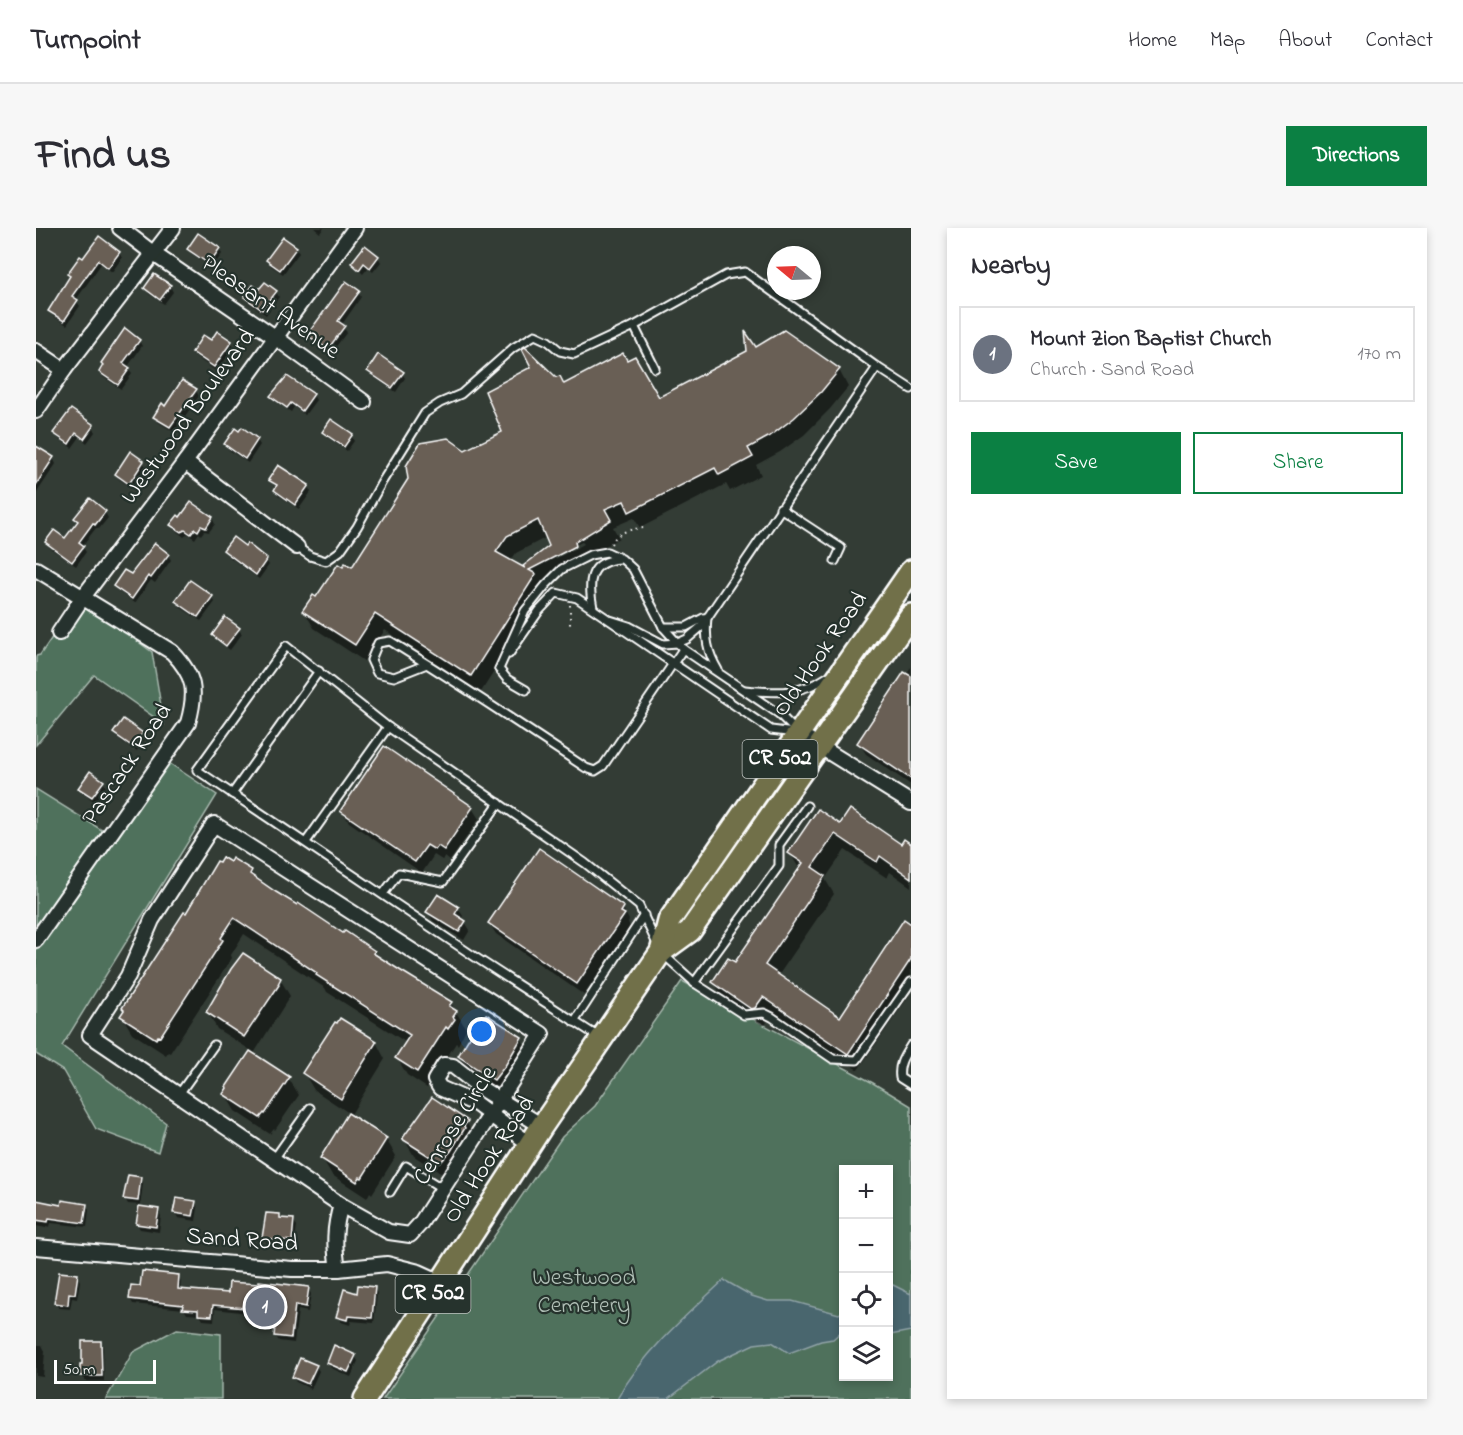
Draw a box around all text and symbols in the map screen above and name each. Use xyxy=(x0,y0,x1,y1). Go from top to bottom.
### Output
text: Turnpoint xyxy=(30,21,141,62)
text: Home xyxy=(1128,26,1177,56)
text: Map xyxy=(1210,26,1245,56)
text: About xyxy=(1278,26,1332,56)
text: Contact xyxy=(1365,26,1433,56)
text: Find us xyxy=(36,126,171,187)
button: Directions xyxy=(1286,126,1427,186)
north arrow xyxy=(767,246,821,300)
street label: Pleasant Avenue xyxy=(193,247,347,369)
text: Nearby xyxy=(971,248,1050,286)
street label: Westwood Boulevard xyxy=(113,321,265,512)
text: Mount Zion Baptist Church xyxy=(1030,324,1271,356)
text: 1 xyxy=(989,340,996,369)
text: 170 m xyxy=(1357,340,1401,369)
text: Church · Sand Road xyxy=(1030,356,1194,385)
button: Save xyxy=(971,432,1181,494)
button: Share xyxy=(1193,432,1403,494)
street label: Old Hook Road xyxy=(765,585,878,725)
street label: Pascack Road xyxy=(74,697,182,833)
road number: CR 502 xyxy=(742,740,818,778)
your location xyxy=(467,1017,496,1046)
street label: Cenrose Circle xyxy=(405,1059,507,1193)
street label: Old Hook Road xyxy=(436,1089,545,1231)
map controls xyxy=(839,1165,893,1381)
button: + xyxy=(839,1165,893,1219)
button: − xyxy=(839,1219,893,1273)
street label: Sand Road xyxy=(185,1220,300,1262)
park label: Westwood Cemetery xyxy=(532,1261,636,1325)
button: locate xyxy=(839,1273,893,1327)
road number: CR 502 xyxy=(396,1275,470,1313)
pin: 1 xyxy=(246,1284,284,1330)
button: layers xyxy=(839,1327,893,1381)
scale bar xyxy=(54,1357,156,1384)
text: 50 m xyxy=(63,1358,95,1382)

